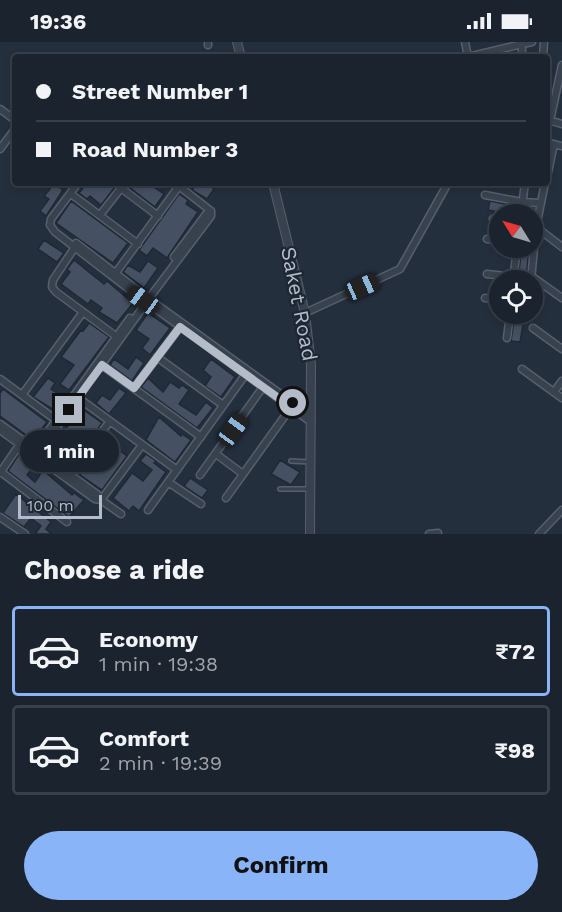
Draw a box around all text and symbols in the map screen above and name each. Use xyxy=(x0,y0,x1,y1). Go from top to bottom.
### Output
text: 19:36 xyxy=(30,9,86,34)
text: Street Number 1 xyxy=(72,79,248,104)
text: Road Number 3 xyxy=(72,137,238,162)
north arrow xyxy=(489,204,543,258)
map controls xyxy=(489,204,543,324)
street label: Saket Road xyxy=(276,245,323,363)
button: locate xyxy=(489,270,543,324)
car xyxy=(342,271,382,303)
car xyxy=(123,282,163,318)
route start xyxy=(279,389,306,416)
route end xyxy=(55,396,82,423)
car xyxy=(215,410,251,450)
callout: 1 min xyxy=(20,431,118,473)
text: 1 min xyxy=(44,439,95,463)
scale bar xyxy=(18,492,102,520)
text: 100 m xyxy=(27,496,74,515)
text: Choose a ride xyxy=(24,554,204,586)
icon: car xyxy=(27,624,81,678)
text: Economy xyxy=(99,627,198,652)
text: ₹72 xyxy=(495,639,535,664)
text: 1 min · 19:38 xyxy=(99,652,218,676)
icon: car xyxy=(27,723,81,777)
text: Comfort xyxy=(99,726,189,751)
text: ₹98 xyxy=(494,738,535,763)
text: 2 min · 19:39 xyxy=(99,751,222,775)
button: Confirm xyxy=(24,831,538,900)

